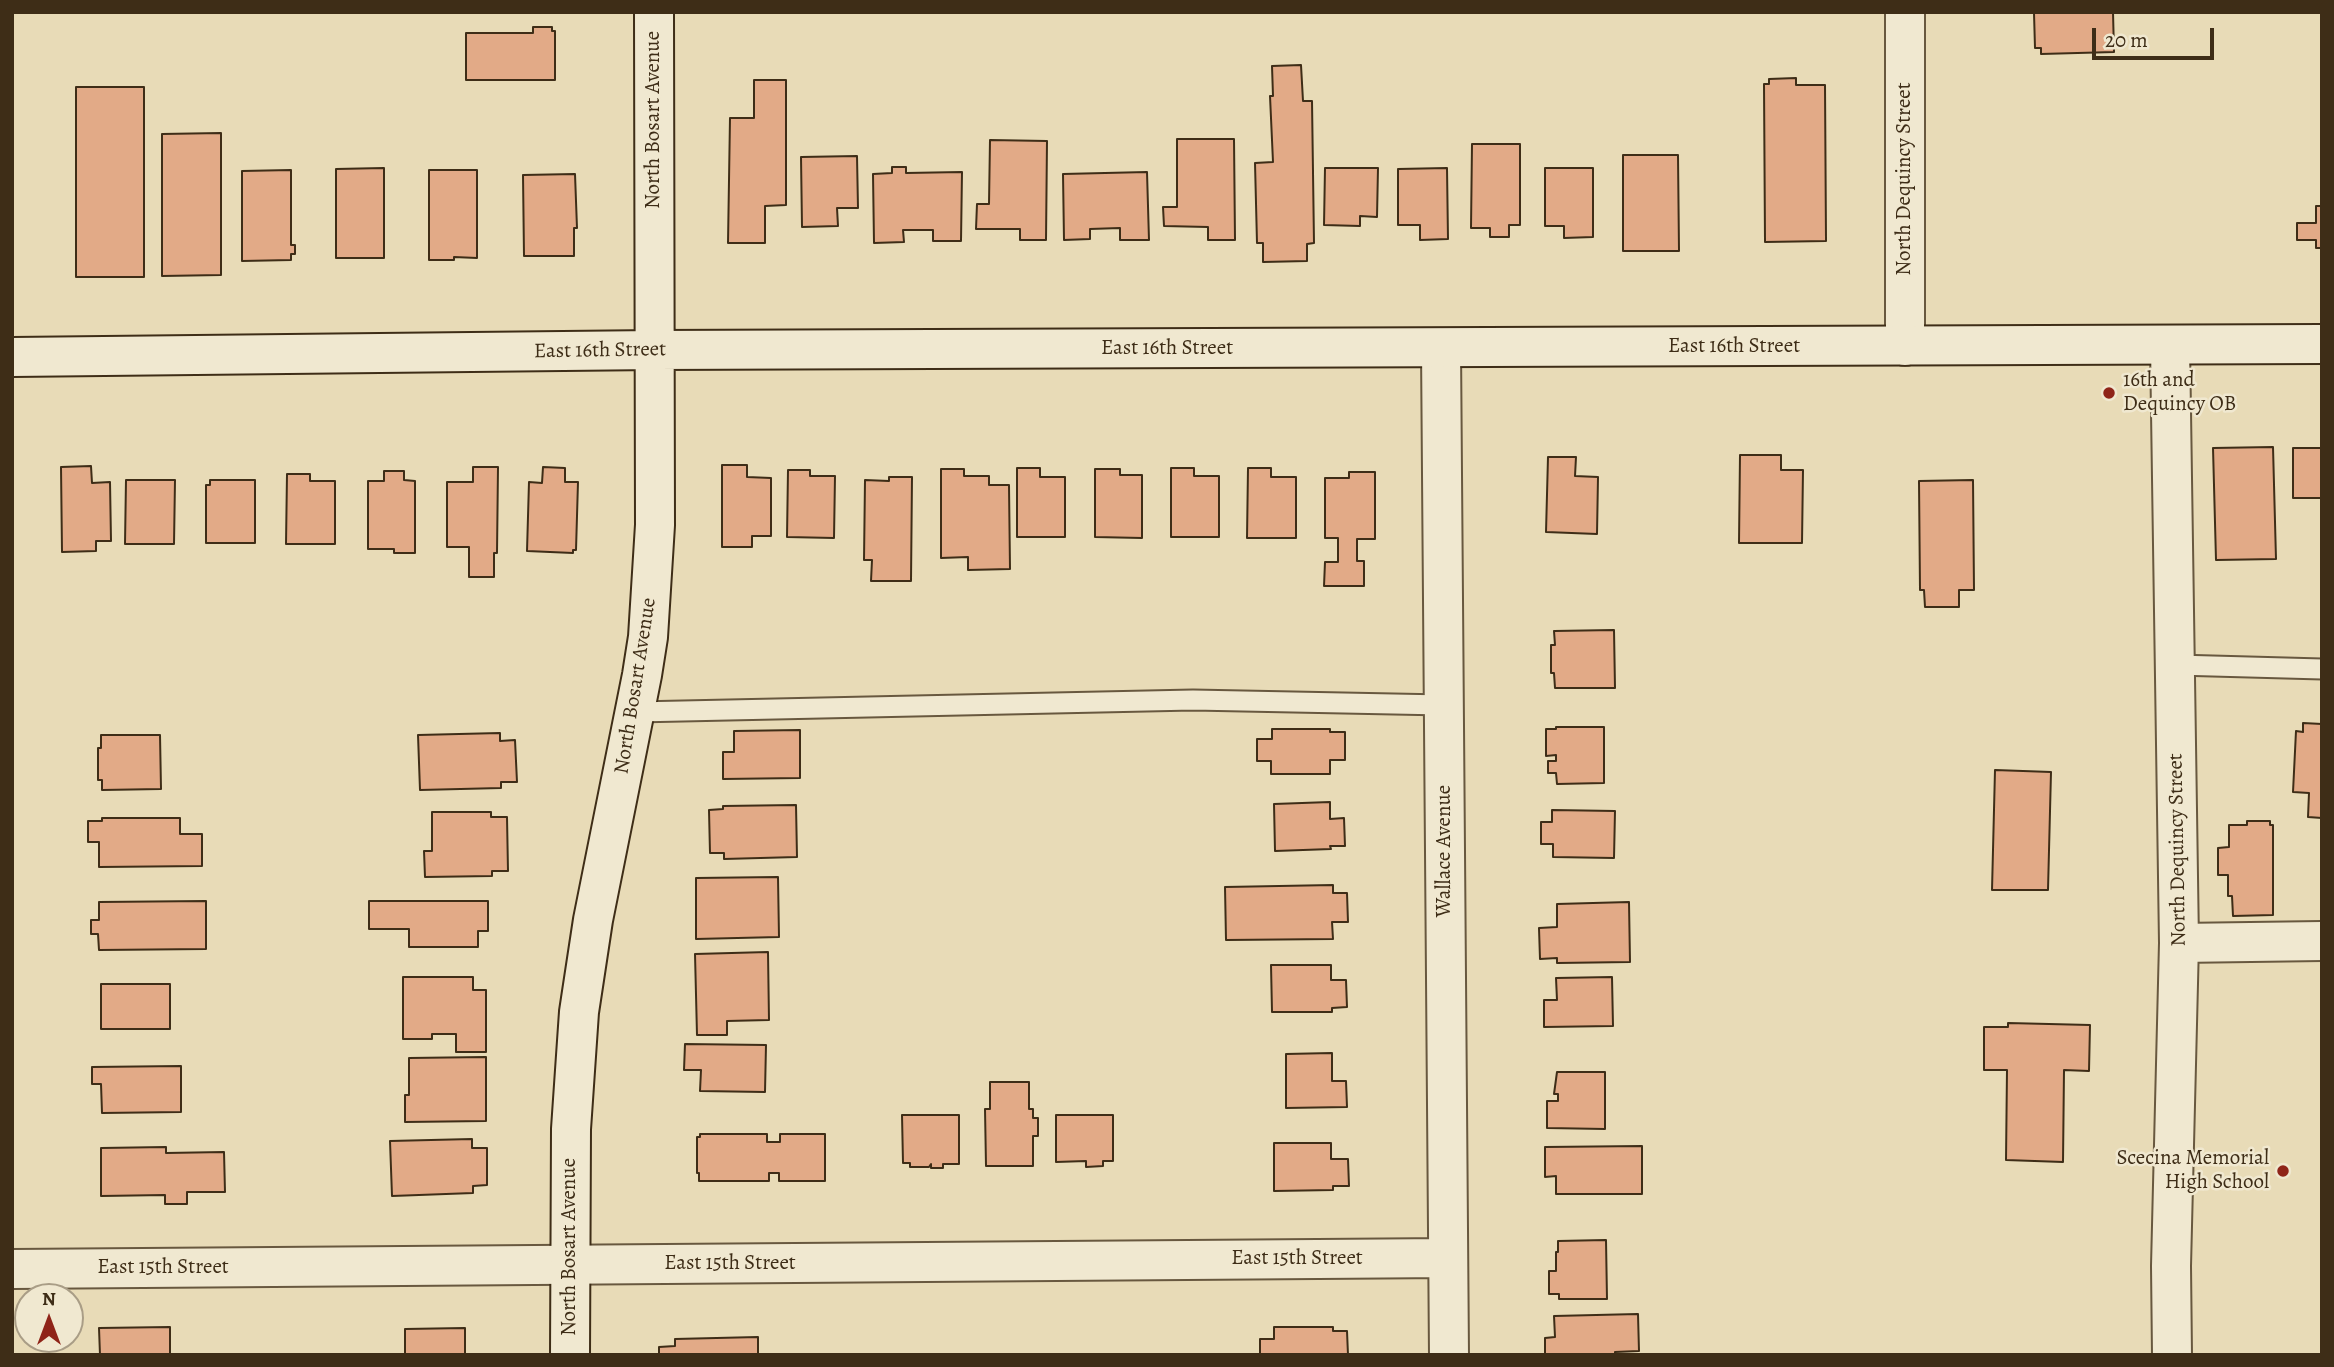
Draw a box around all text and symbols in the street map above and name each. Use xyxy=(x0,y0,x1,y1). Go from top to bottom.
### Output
scale bar xyxy=(2096,14,2218,58)
text: 20 m xyxy=(2105,26,2148,54)
street label: North Bosart Avenue xyxy=(641,31,667,209)
street label: North Dequincy Street xyxy=(1892,82,1918,276)
street label: East 16th Street xyxy=(1668,334,1800,360)
street label: East 16th Street xyxy=(1101,336,1233,362)
street label: East 16th Street xyxy=(534,337,666,365)
place label: 16th and Dequincy OB xyxy=(2123,368,2236,418)
marker: 16th and Dequincy OB xyxy=(2101,385,2117,401)
street label: North Bosart Avenue xyxy=(610,596,662,776)
street label: North Dequincy Street xyxy=(2164,753,2192,947)
street label: Wallace Avenue xyxy=(1432,785,1458,917)
place label: Scecina Memorial High School xyxy=(2116,1146,2269,1196)
street label: North Bosart Avenue xyxy=(557,1158,583,1336)
marker: Scecina Memorial High School xyxy=(2275,1163,2291,1179)
street label: East 15th Street xyxy=(1231,1246,1363,1272)
street label: East 15th Street xyxy=(664,1251,796,1277)
street label: East 15th Street xyxy=(97,1255,229,1281)
north arrow xyxy=(14,1283,84,1353)
text: N xyxy=(42,1286,56,1312)

